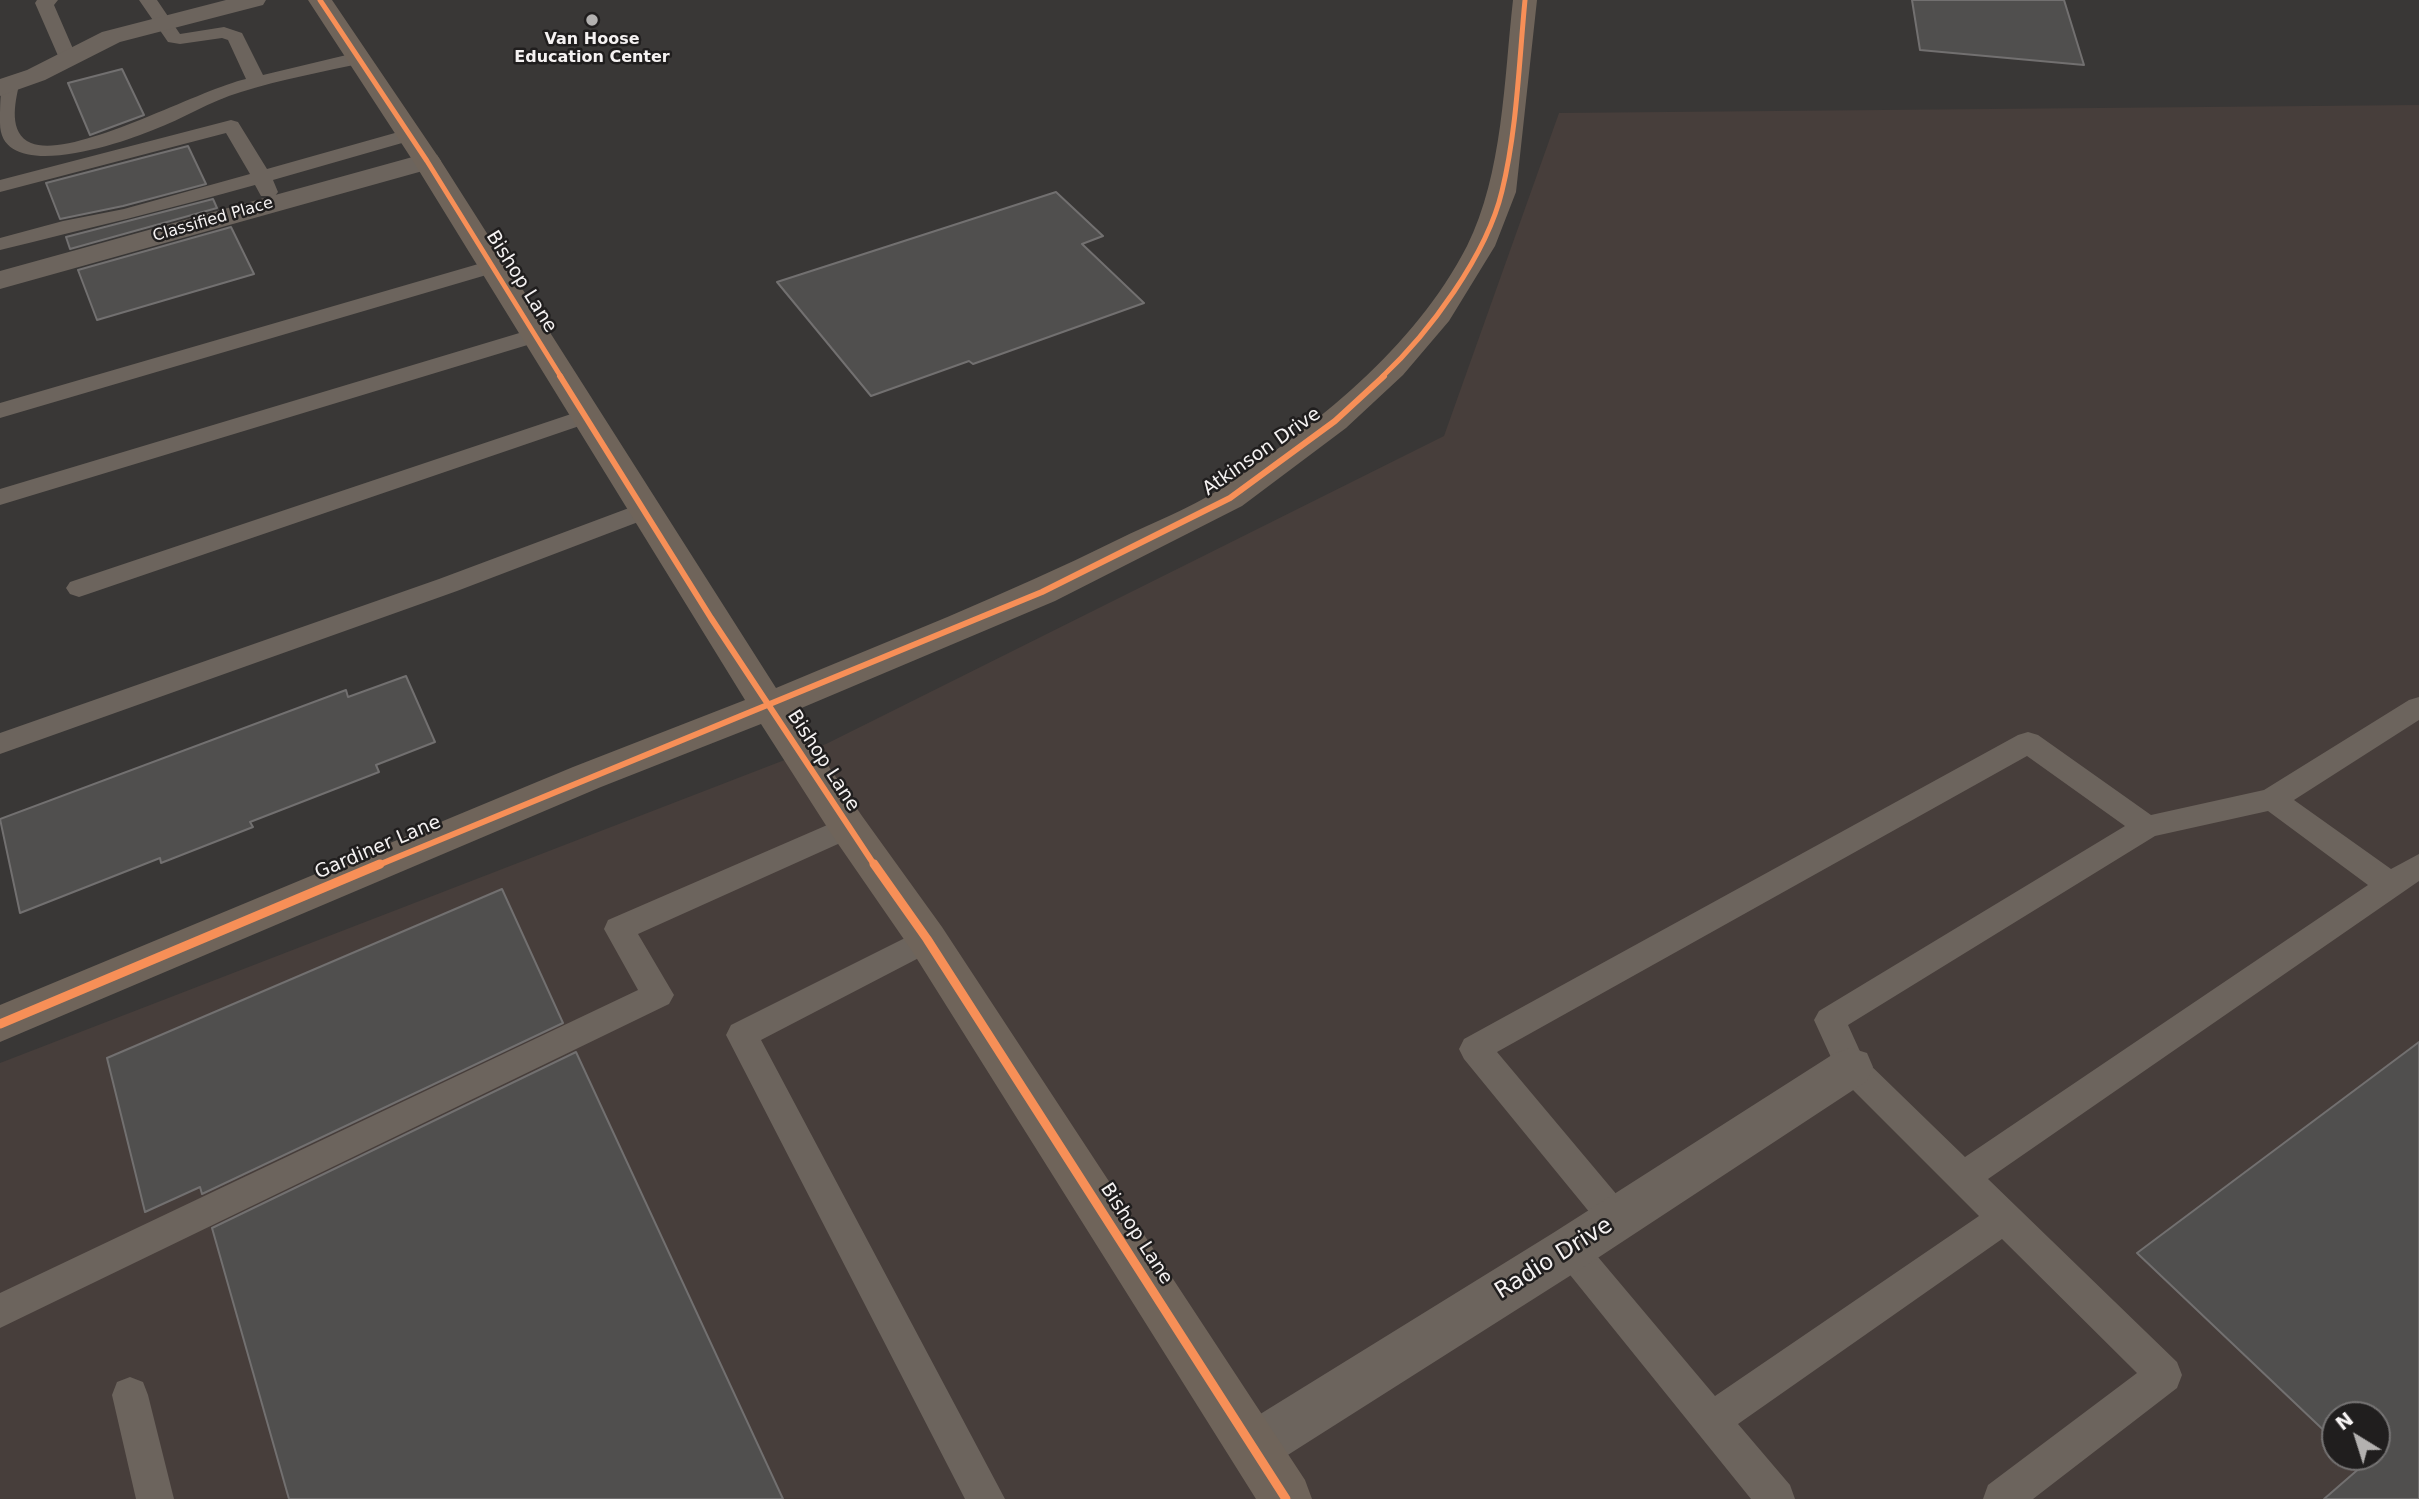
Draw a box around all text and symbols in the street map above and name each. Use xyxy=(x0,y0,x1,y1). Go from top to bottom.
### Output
marker: Van Hoose Education Center xyxy=(584,12,600,28)
place label: Van Hoose Education Center xyxy=(514,30,670,68)
street label: Classified Place xyxy=(151,194,275,246)
street label: Bishop Lane xyxy=(481,227,561,337)
street label: Atkinson Drive xyxy=(1199,403,1325,501)
street label: Bishop Lane xyxy=(782,706,864,816)
street label: Gardiner Lane xyxy=(312,811,444,885)
street label: Bishop Lane xyxy=(1095,1179,1177,1289)
street label: Radio Drive xyxy=(1490,1212,1618,1306)
north arrow xyxy=(2321,1401,2391,1471)
text: N xyxy=(2331,1407,2357,1435)

